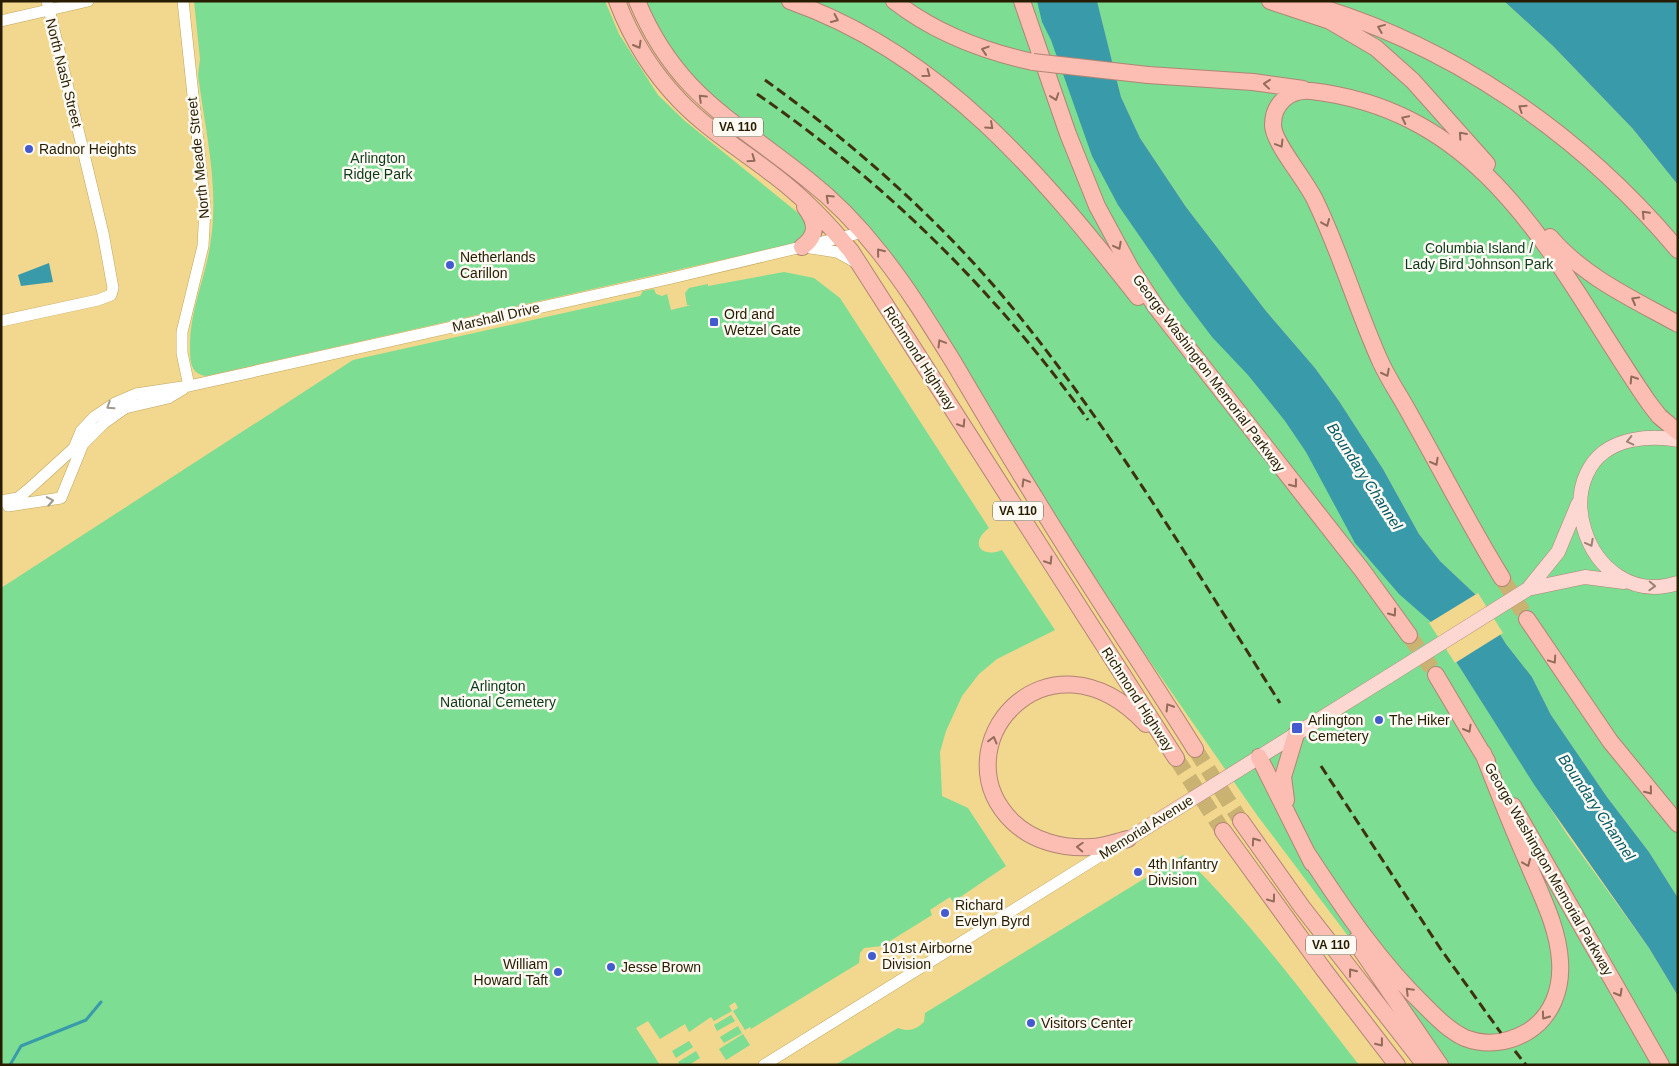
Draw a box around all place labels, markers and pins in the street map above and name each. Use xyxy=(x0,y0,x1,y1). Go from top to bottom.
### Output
place label: Radnor Heights xyxy=(39,141,136,157)
marker: Radnor Heights xyxy=(23,143,35,155)
place label: Netherlands Carillon xyxy=(460,249,536,281)
marker: Netherlands Carillon xyxy=(444,259,456,271)
place label: Ord and Wetzel Gate xyxy=(724,306,801,338)
marker: Ord and Wetzel Gate xyxy=(708,316,720,328)
place label: Arlington Cemetery xyxy=(1308,712,1369,744)
place label: The Hiker xyxy=(1389,712,1450,728)
marker: The Hiker xyxy=(1373,714,1385,726)
marker: Arlington Cemetery xyxy=(1290,721,1304,735)
place label: 4th Infantry Division xyxy=(1148,856,1218,888)
marker: 4th Infantry Division xyxy=(1132,866,1144,878)
place label: Richard Evelyn Byrd xyxy=(955,897,1030,929)
marker: Richard Evelyn Byrd xyxy=(939,907,951,919)
place label: 101st Airborne Division xyxy=(882,940,972,972)
marker: 101st Airborne Division xyxy=(866,950,878,962)
place label: William Howard Taft xyxy=(474,956,548,988)
place label: Jesse Brown xyxy=(621,959,701,975)
marker: Jesse Brown xyxy=(605,961,617,973)
marker: William Howard Taft xyxy=(552,966,564,978)
place label: Visitors Center xyxy=(1041,1015,1133,1031)
marker: Visitors Center xyxy=(1025,1017,1037,1029)

